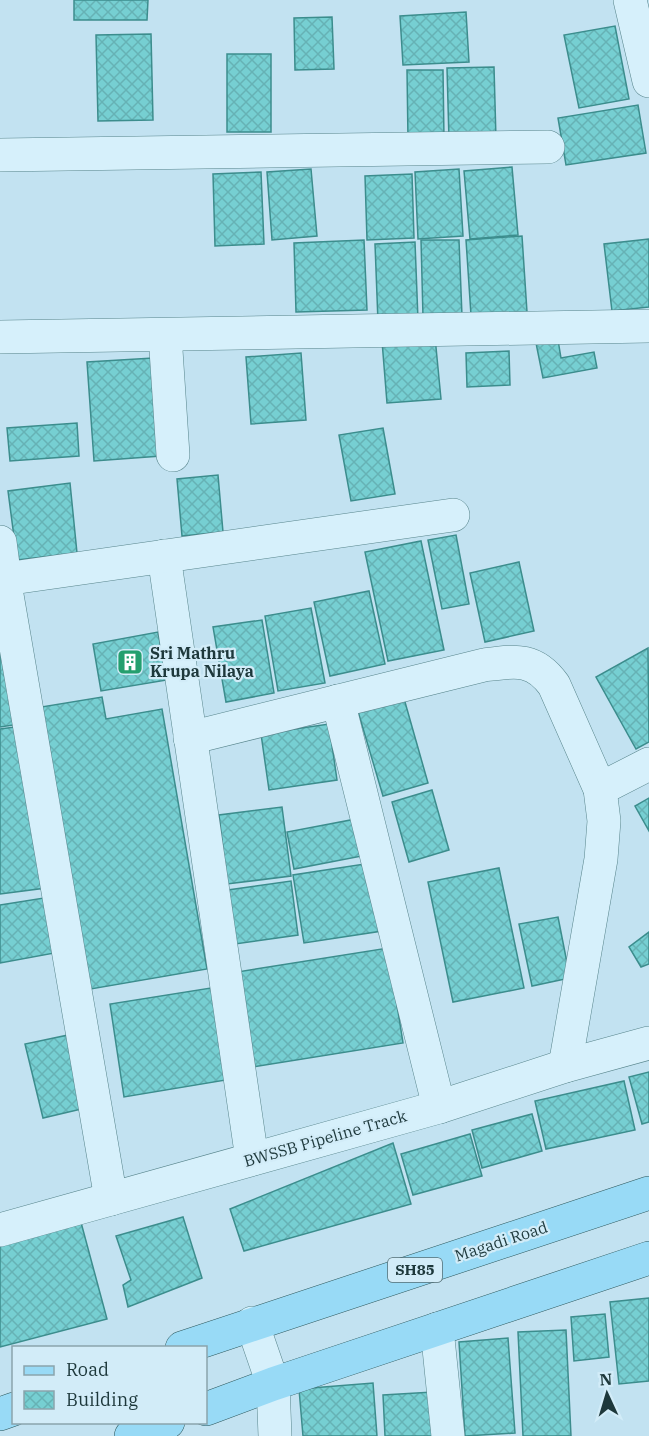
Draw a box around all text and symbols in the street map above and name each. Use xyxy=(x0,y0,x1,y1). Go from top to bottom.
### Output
place label: Sri Mathru Krupa Nilaya xyxy=(150,643,254,681)
building icon: Sri Mathru Krupa Nilaya xyxy=(115,647,145,677)
street label: BWSSB Pipeline Track xyxy=(241,1105,409,1171)
street label: Magadi Road xyxy=(452,1216,550,1265)
road number: SH85 xyxy=(388,1258,442,1282)
legend xyxy=(12,1346,207,1424)
text: Road xyxy=(66,1358,109,1381)
north arrow xyxy=(577,1364,637,1424)
text: N xyxy=(599,1369,613,1389)
text: Building xyxy=(66,1388,138,1411)

